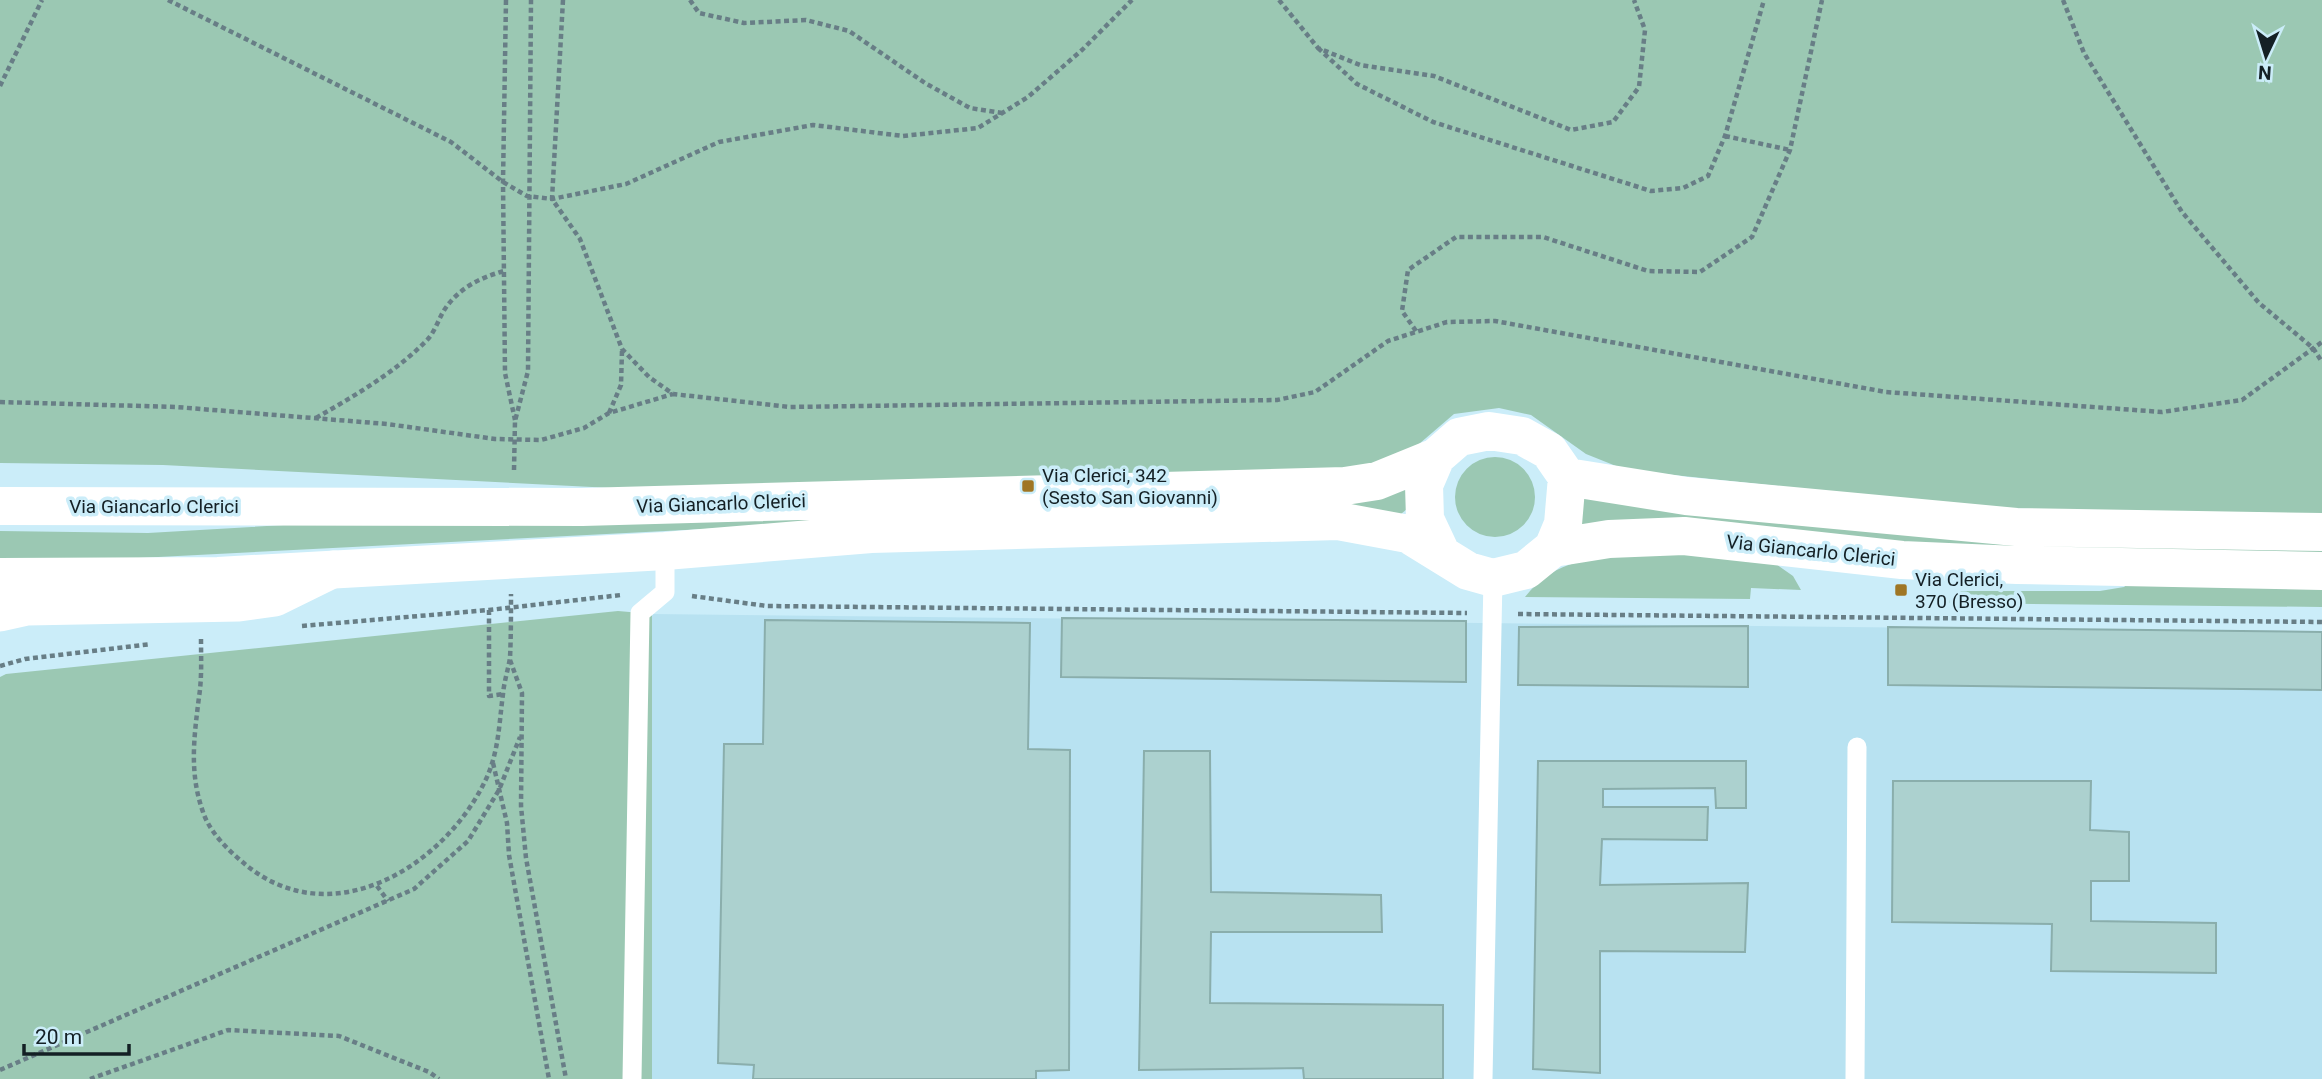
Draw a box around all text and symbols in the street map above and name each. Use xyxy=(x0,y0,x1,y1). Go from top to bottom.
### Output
north arrow xyxy=(2231,21,2301,91)
text: N xyxy=(2257,61,2272,84)
place label: Via Clerici, 342 (Sesto San Giovanni) xyxy=(1042,464,1218,509)
marker: Via Clerici, 342 (Sesto San Giovanni) xyxy=(1020,478,1036,494)
street label: Via Giancarlo Clerici xyxy=(636,489,806,518)
street label: Via Giancarlo Clerici xyxy=(69,495,239,518)
street label: Via Giancarlo Clerici xyxy=(1725,530,1897,571)
place label: Via Clerici, 370 (Bresso) xyxy=(1915,568,2024,613)
marker: Via Clerici, 370 (Bresso) xyxy=(1893,582,1909,598)
scale bar xyxy=(24,1012,130,1056)
text: 20 m xyxy=(35,1025,82,1049)

